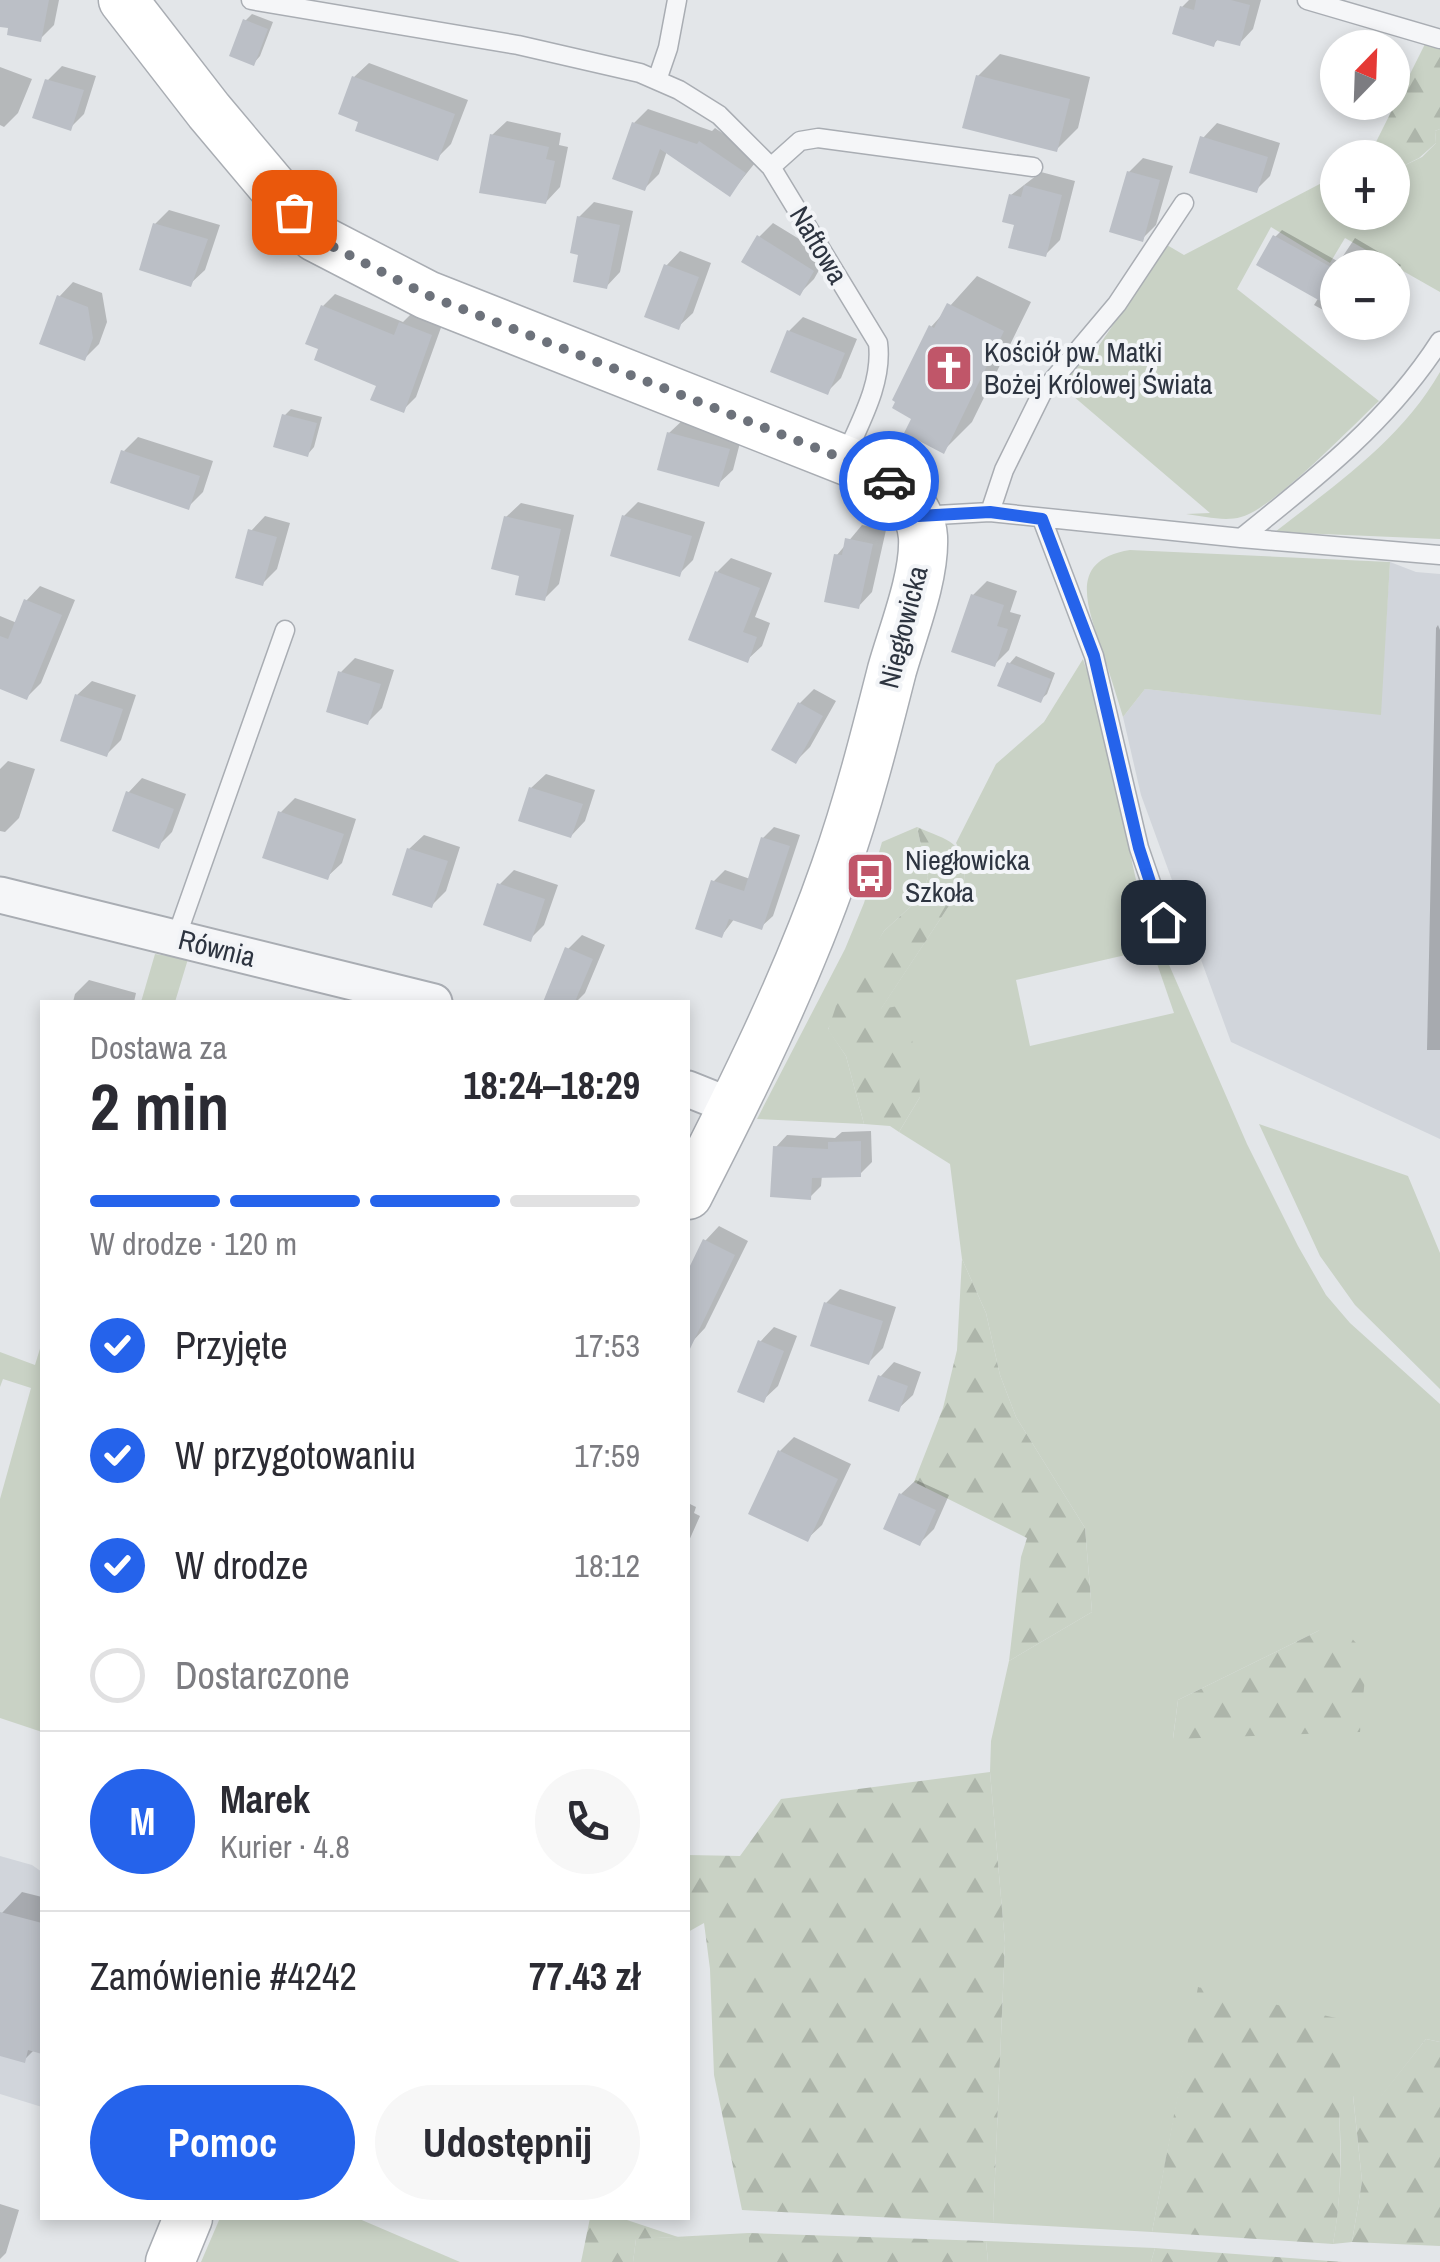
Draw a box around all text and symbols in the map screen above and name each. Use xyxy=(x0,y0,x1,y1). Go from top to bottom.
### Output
north arrow xyxy=(1320,30,1410,120)
map controls xyxy=(1320,30,1410,340)
button: + xyxy=(1320,140,1410,230)
pin xyxy=(252,170,337,255)
icon: bag xyxy=(267,185,322,240)
street label: Naftowa xyxy=(781,199,857,291)
button: − xyxy=(1320,250,1410,340)
place label: Kościół pw. Matki Bożej Królowej Świata xyxy=(984,333,1213,403)
church icon: Kościół pw. Matki Bożej Królowej Świata xyxy=(923,342,975,394)
courier xyxy=(839,431,939,531)
icon: car xyxy=(862,454,917,509)
street label: Niegłowicka xyxy=(869,562,937,692)
place label: Niegłowicka Szkoła xyxy=(905,841,1030,911)
bus stop icon: Niegłowicka Szkoła xyxy=(844,850,896,902)
pin xyxy=(1121,880,1206,965)
icon: home xyxy=(1136,895,1191,950)
street label: Równia xyxy=(175,920,260,976)
text: Dostawa za xyxy=(90,1026,227,1069)
text: 18:24–18:29 xyxy=(463,1060,640,1111)
text: 2 min xyxy=(90,1063,229,1150)
text: W drodze · 120 m xyxy=(90,1222,297,1265)
icon: check xyxy=(90,1318,145,1373)
text: Przyjęte xyxy=(175,1320,288,1371)
text: 17:53 xyxy=(574,1324,640,1367)
icon: check xyxy=(90,1428,145,1483)
text: W przygotowaniu xyxy=(175,1430,416,1481)
text: 17:59 xyxy=(574,1434,640,1477)
icon: check xyxy=(90,1538,145,1593)
text: W drodze xyxy=(175,1540,308,1591)
text: 18:12 xyxy=(574,1544,640,1587)
text: Dostarczone xyxy=(175,1650,350,1701)
button: phone xyxy=(535,1769,640,1874)
text: Marek xyxy=(220,1774,310,1825)
text: M xyxy=(130,1796,155,1847)
text: Kurier · 4.8 xyxy=(220,1825,350,1868)
text: Zamówienie #4242 xyxy=(90,1951,357,2002)
text: 77.43 zł xyxy=(529,1951,640,2002)
button: Pomoc xyxy=(90,2085,355,2200)
button: Udostępnij xyxy=(375,2085,640,2200)

